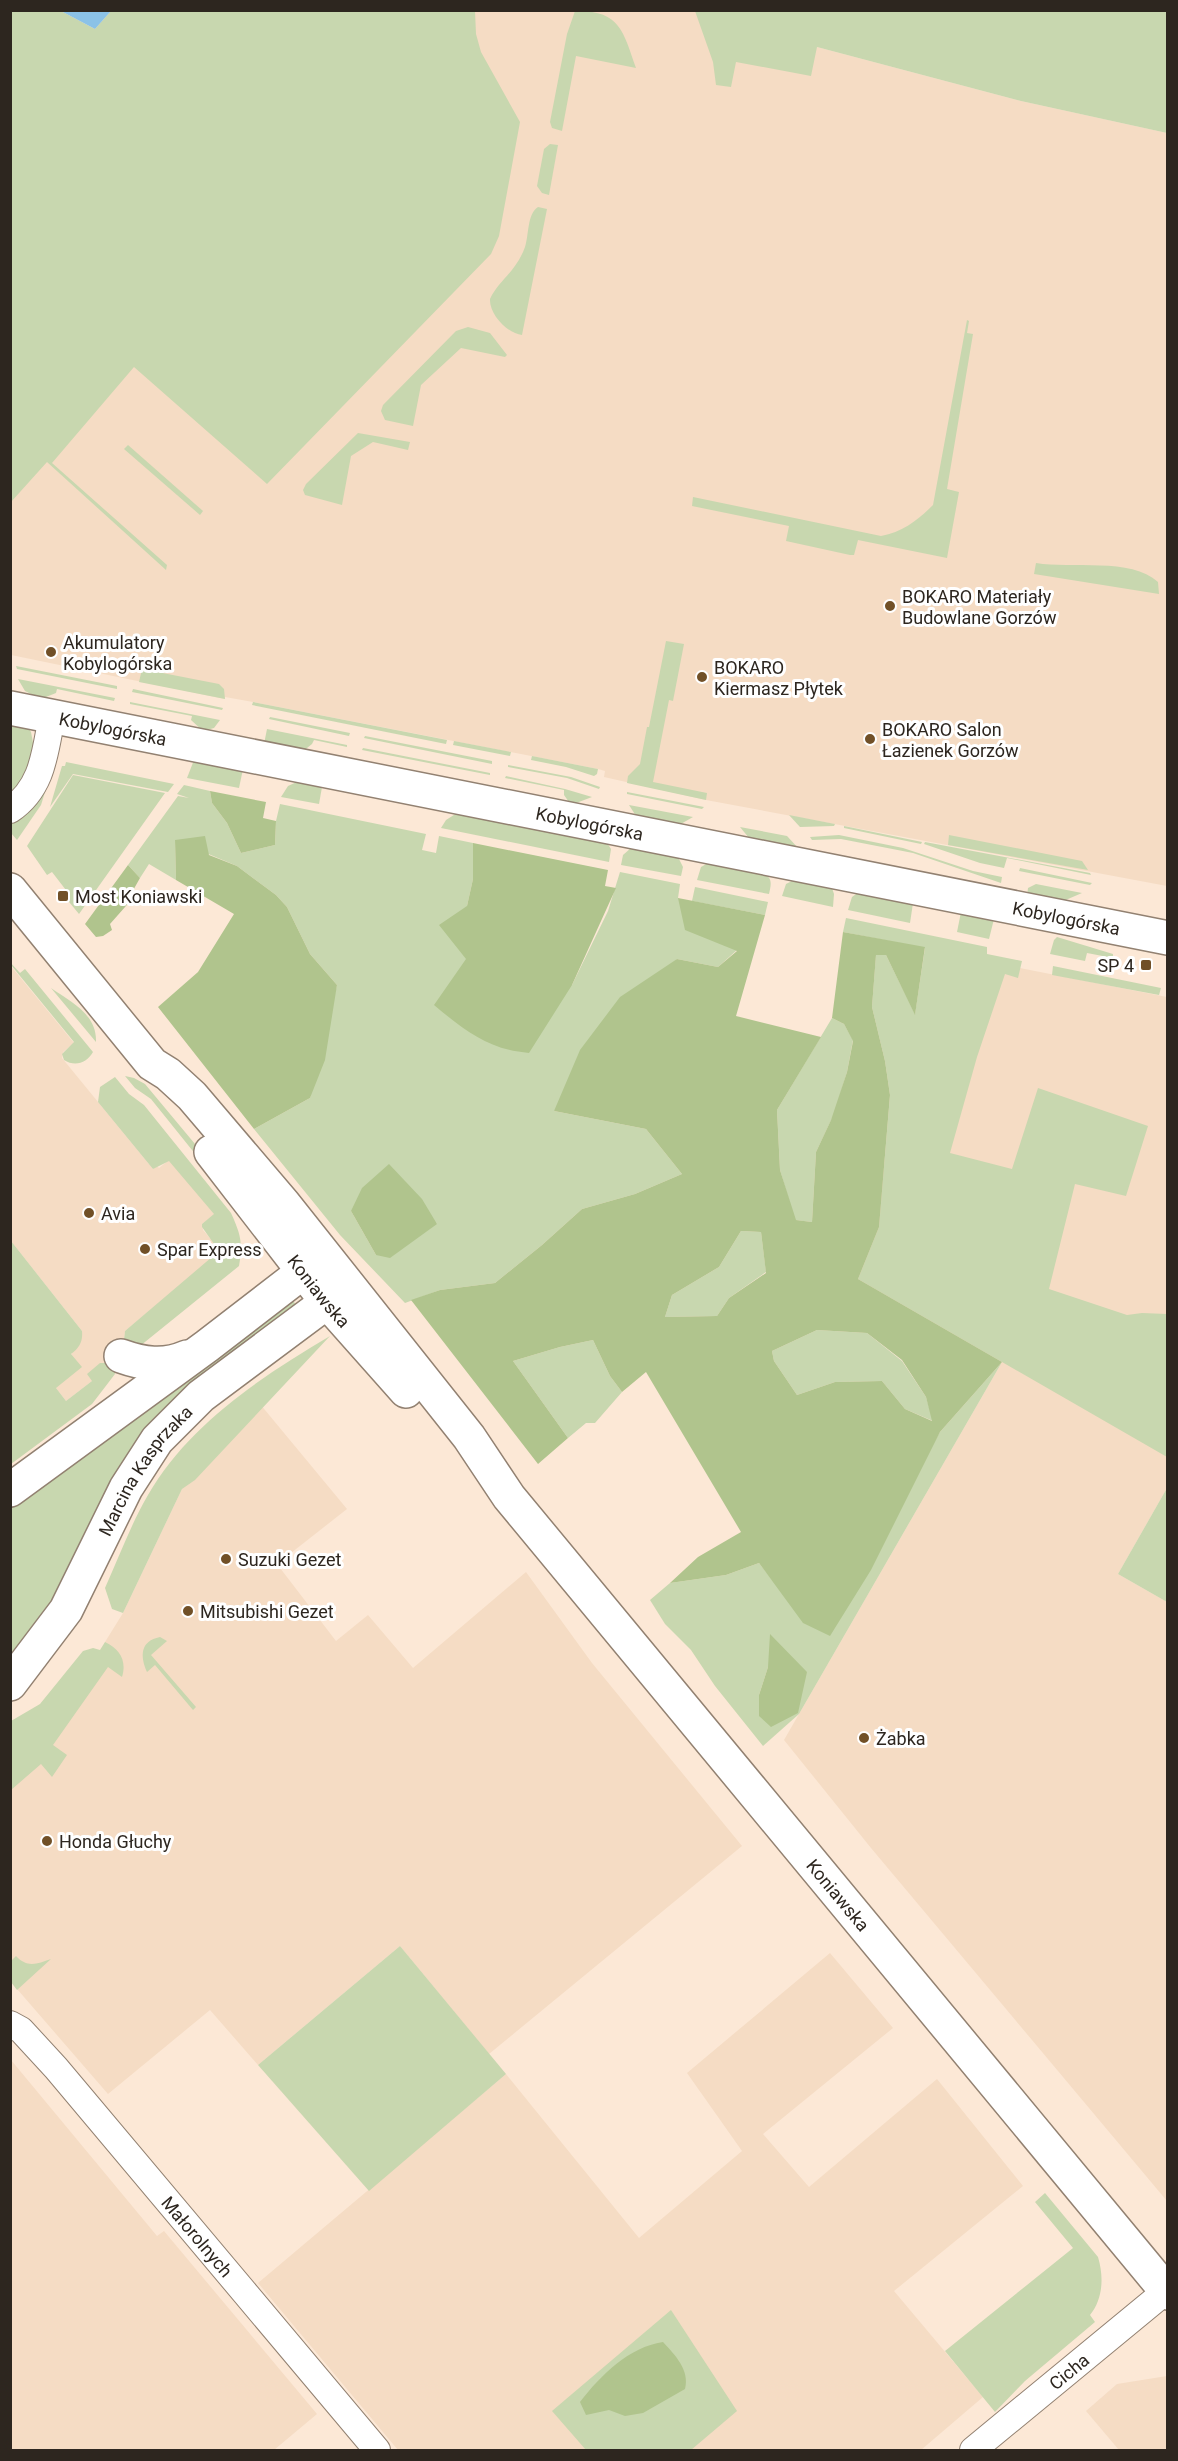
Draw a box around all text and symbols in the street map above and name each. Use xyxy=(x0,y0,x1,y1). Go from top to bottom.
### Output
place label: BOKARO Materiały Budowlane Gorzów xyxy=(902,586,1057,628)
marker: BOKARO Materiały Budowlane Gorzów xyxy=(883,599,897,613)
place label: Akumulatory Kobylogórska xyxy=(63,632,172,674)
marker: Akumulatory Kobylogórska xyxy=(44,645,58,659)
place label: BOKARO Kiermasz Płytek xyxy=(714,657,844,699)
marker: BOKARO Kiermasz Płytek xyxy=(695,670,709,684)
street label: Kobylogórska xyxy=(57,708,169,749)
place label: BOKARO Salon Łazienek Gorzów xyxy=(882,719,1019,761)
marker: BOKARO Salon Łazienek Gorzów xyxy=(863,732,877,746)
street label: Kobylogórska xyxy=(534,802,645,844)
place label: Most Koniawski xyxy=(75,886,202,907)
marker: Most Koniawski xyxy=(56,889,70,903)
street label: Kobylogórska xyxy=(1011,897,1122,939)
place label: SP 4 xyxy=(1097,955,1134,976)
marker: SP 4 xyxy=(1139,958,1153,972)
place label: Avia xyxy=(101,1203,135,1224)
marker: Avia xyxy=(82,1206,96,1220)
place label: Spar Express xyxy=(157,1239,261,1260)
marker: Spar Express xyxy=(138,1242,152,1256)
street label: Koniawska xyxy=(284,1250,355,1331)
street label: Marcina Kasprzaka xyxy=(94,1401,196,1539)
place label: Suzuki Gezet xyxy=(238,1549,342,1570)
marker: Suzuki Gezet xyxy=(219,1552,233,1566)
place label: Mitsubishi Gezet xyxy=(200,1601,334,1622)
marker: Mitsubishi Gezet xyxy=(181,1604,195,1618)
place label: Żabka xyxy=(876,1728,926,1749)
marker: Żabka xyxy=(857,1731,871,1745)
place label: Honda Głuchy xyxy=(59,1831,172,1852)
marker: Honda Głuchy xyxy=(40,1834,54,1848)
street label: Koniawska xyxy=(802,1855,874,1935)
street label: Małorolnych xyxy=(158,2192,237,2281)
street label: Cicha xyxy=(1045,2349,1093,2394)

